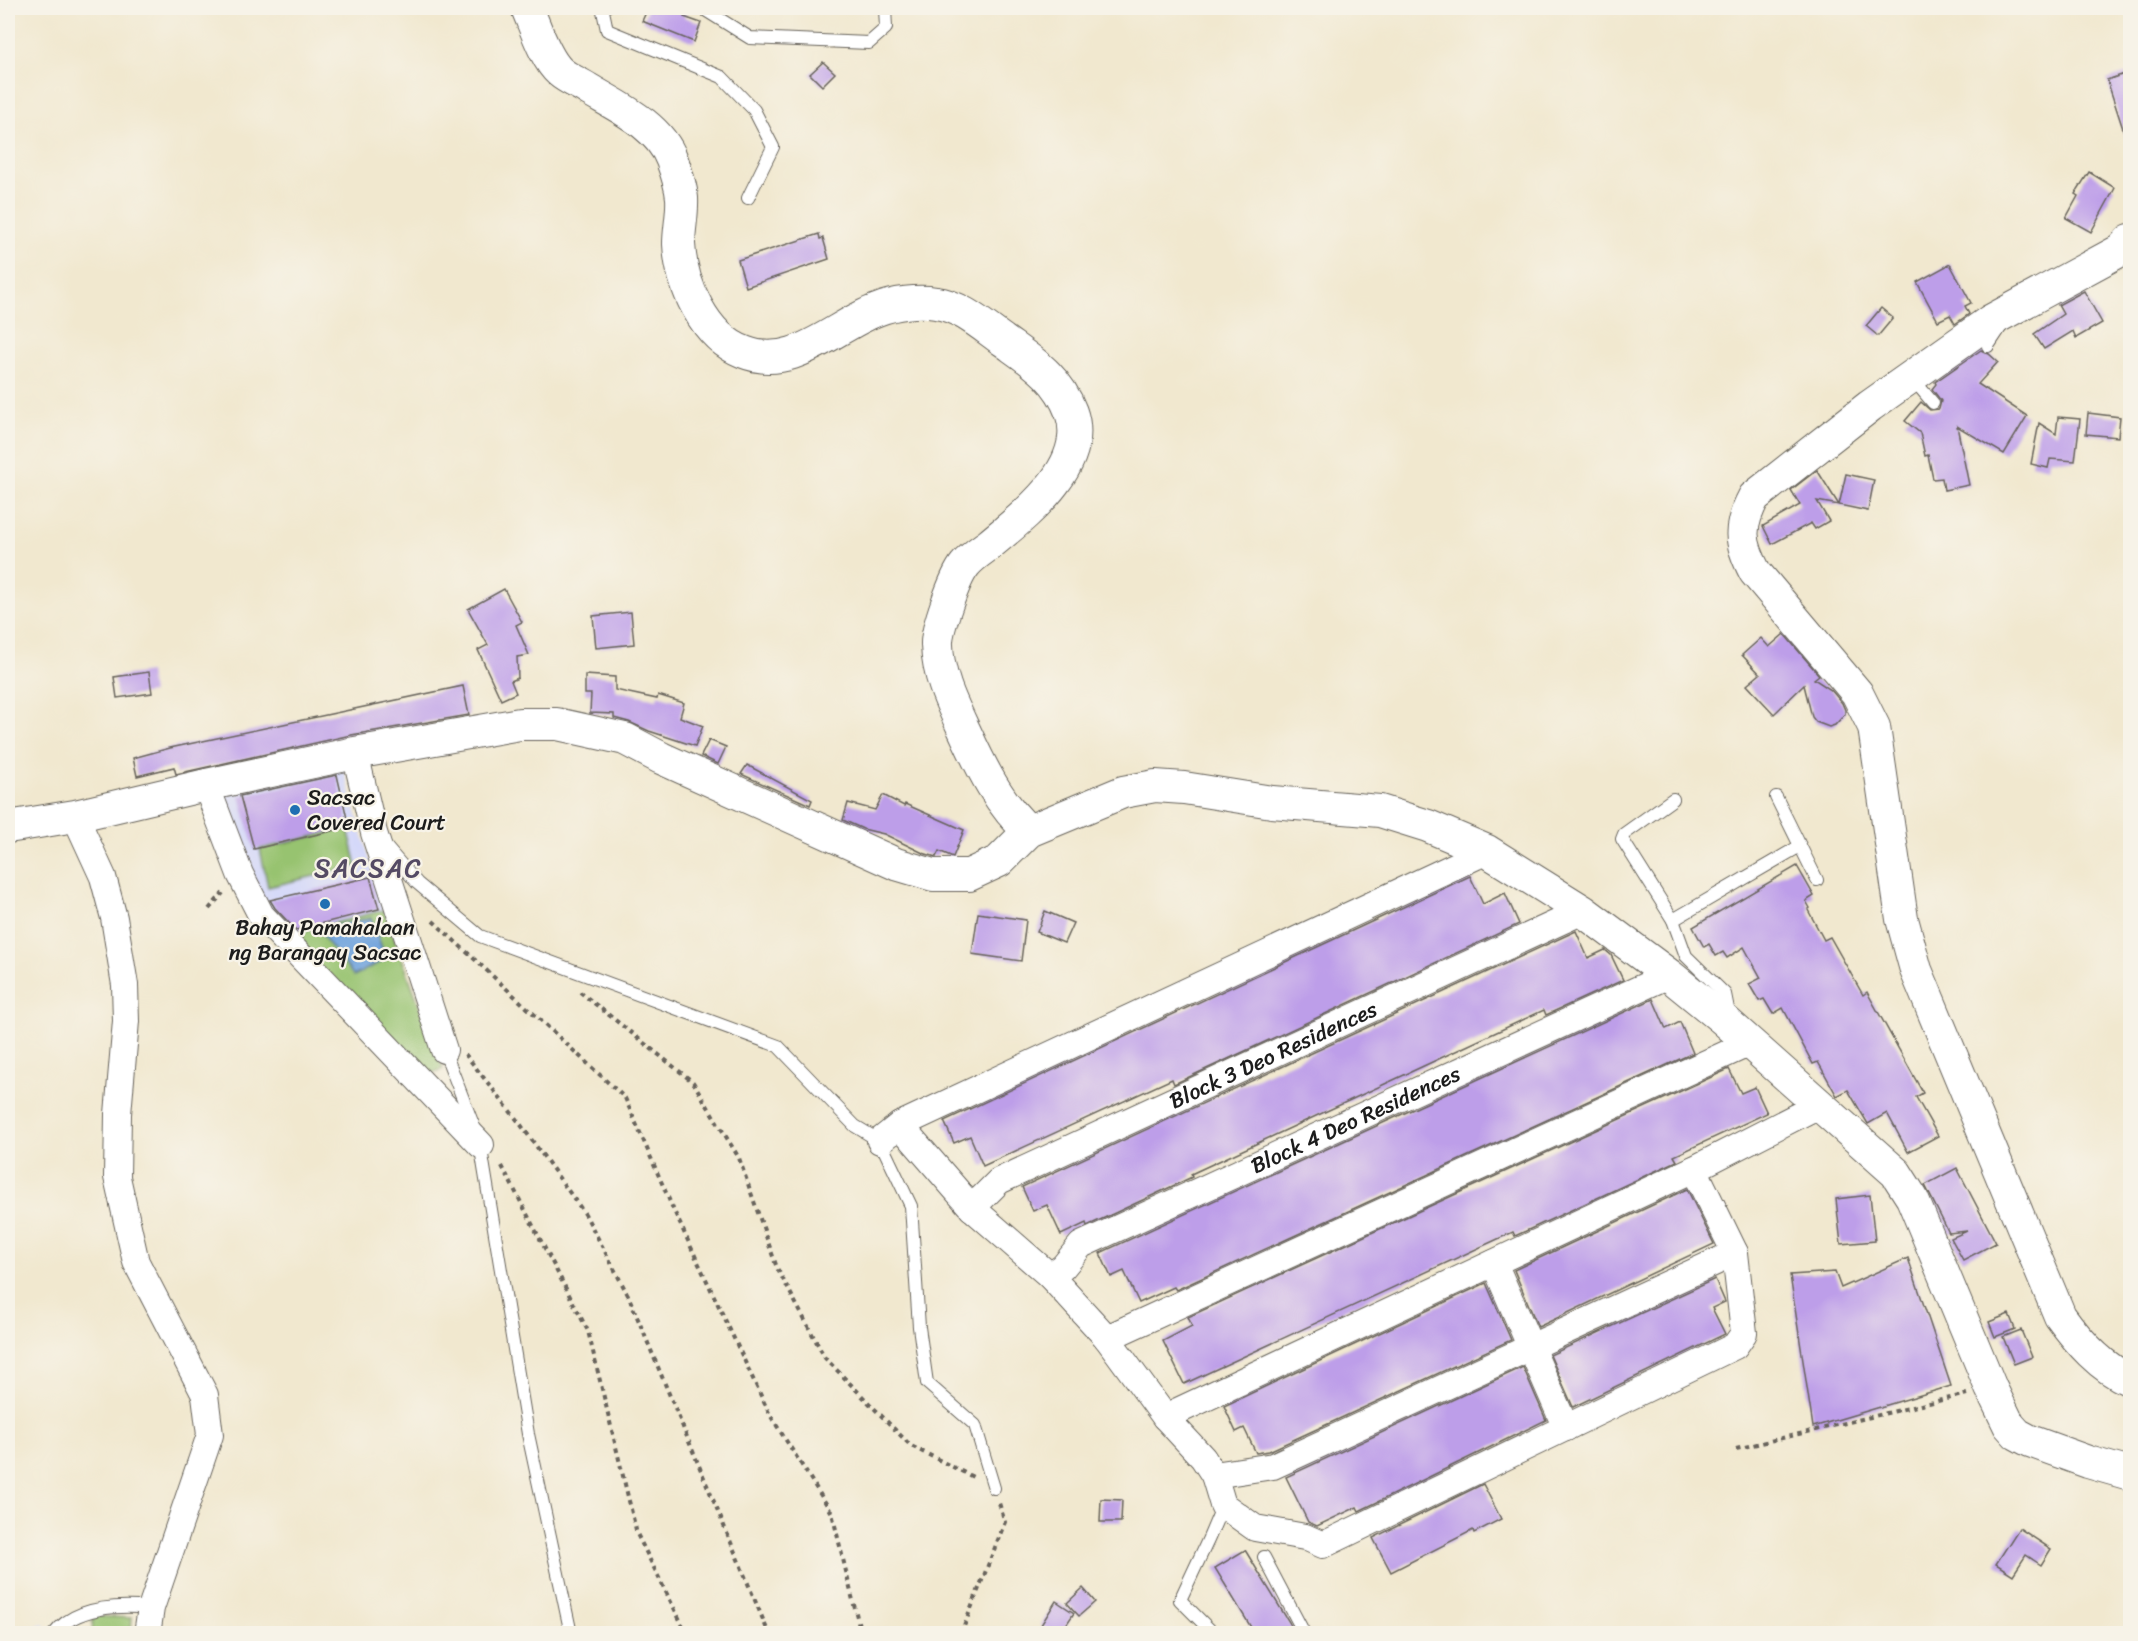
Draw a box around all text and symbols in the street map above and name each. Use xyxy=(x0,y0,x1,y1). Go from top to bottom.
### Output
place label: Sacsac Covered Court xyxy=(307,778,446,842)
marker: Sacsac Covered Court xyxy=(288,803,302,817)
district label: SACSAC xyxy=(314,845,422,891)
marker: Bahay Pamahalaan ng Barangay Sacsac xyxy=(318,897,332,911)
place label: Bahay Pamahalaan ng Barangay Sacsac xyxy=(229,908,421,972)
street label: Block 3 Deo Residences xyxy=(1162,989,1384,1119)
street label: Block 4 Deo Residences xyxy=(1244,1054,1468,1184)

